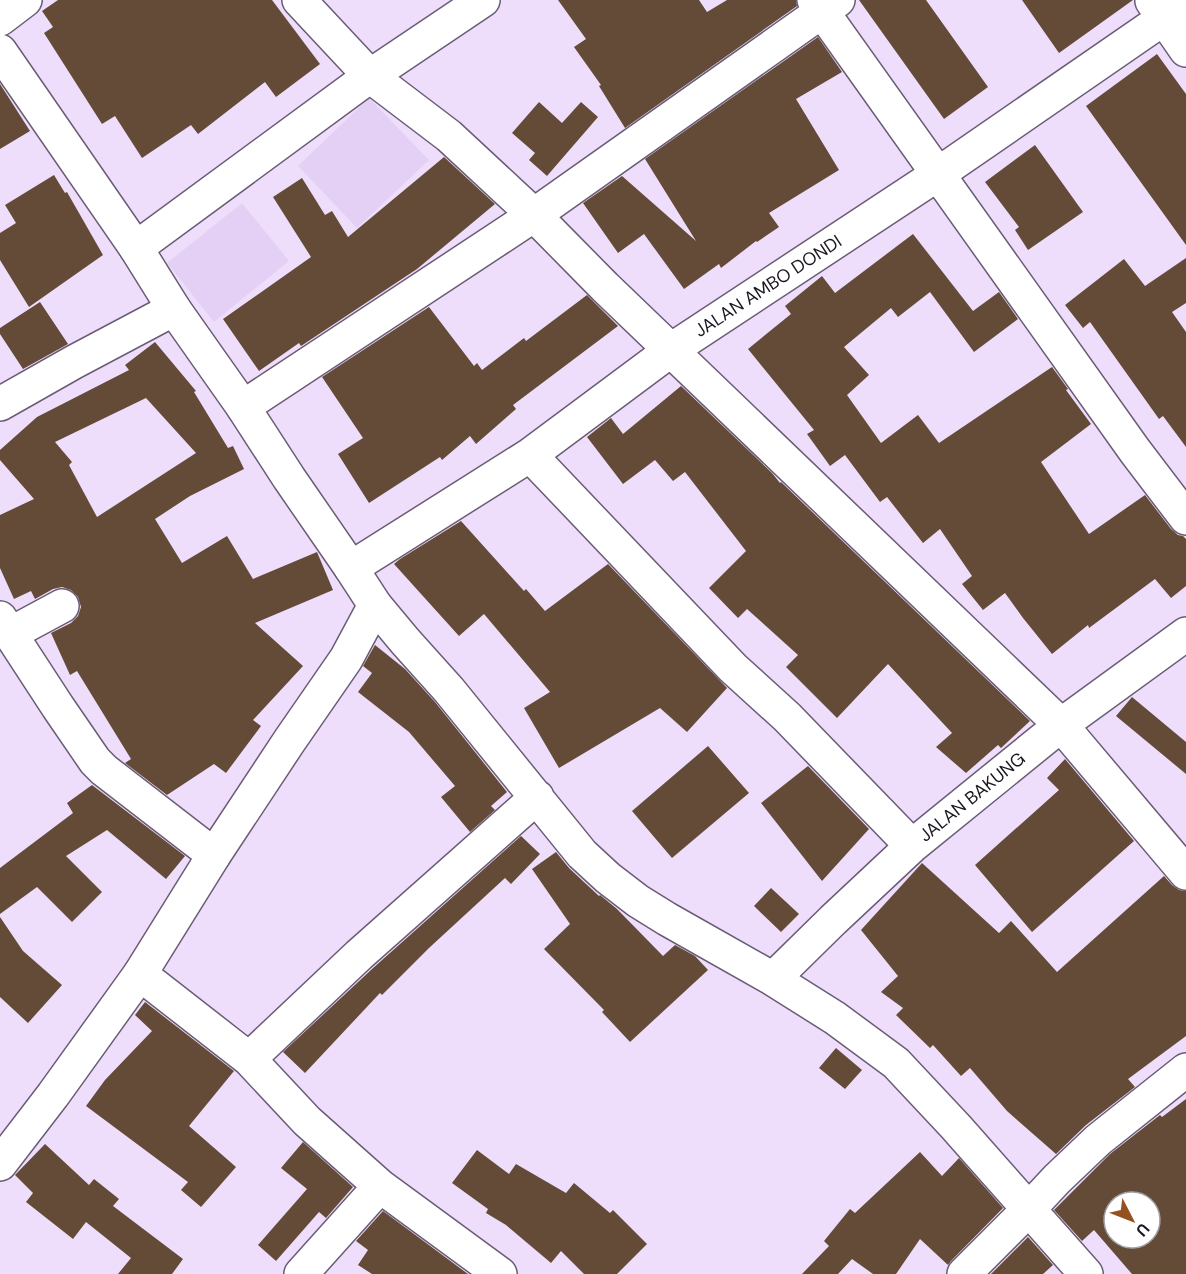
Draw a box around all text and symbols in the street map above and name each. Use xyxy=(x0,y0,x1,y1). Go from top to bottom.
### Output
street label: JALAN AMBO DONDI xyxy=(690,229,846,343)
street label: JALAN BAKUNG xyxy=(914,747,1030,847)
north arrow xyxy=(1102,1190,1162,1250)
text: U xyxy=(1131,1219,1154,1241)

